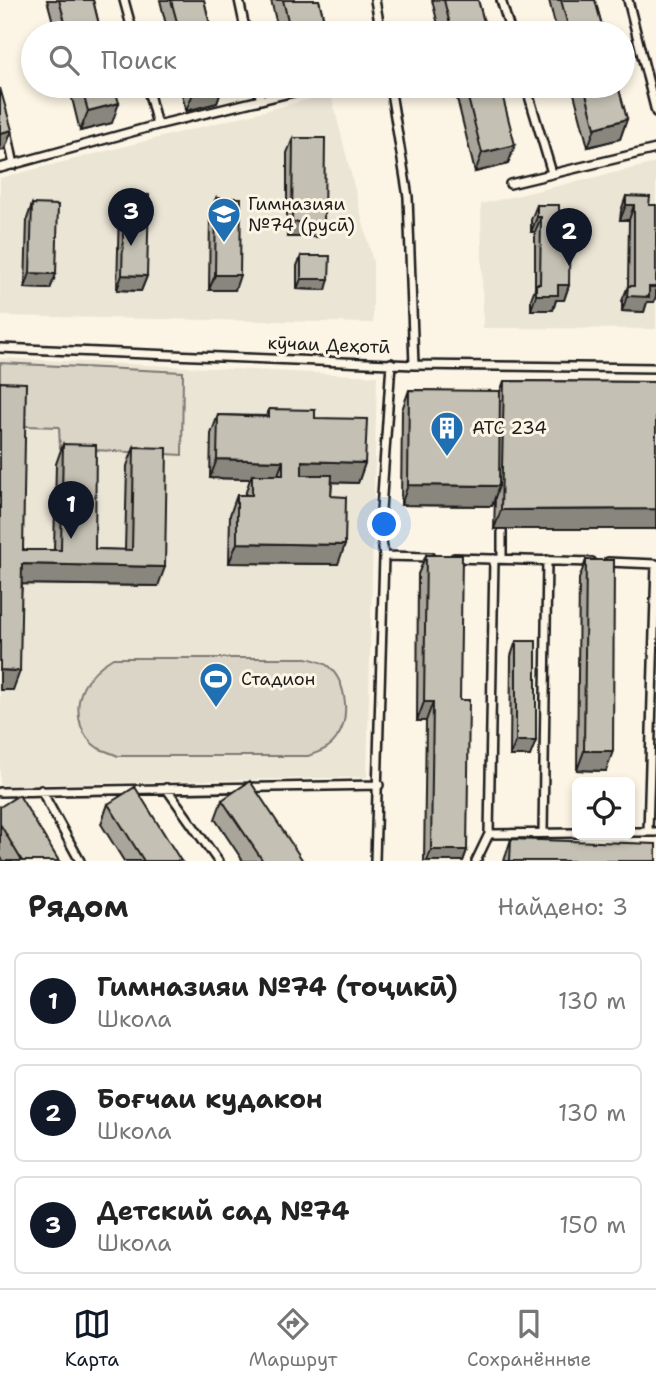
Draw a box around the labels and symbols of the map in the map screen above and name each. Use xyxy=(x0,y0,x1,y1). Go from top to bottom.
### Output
pin: 3 xyxy=(108,188,154,246)
place label: Гимназияи №74 (русӣ) xyxy=(248,192,355,237)
school or university icon: Гимназияи №74 (русӣ) xyxy=(205,195,243,244)
pin: 2 xyxy=(546,208,592,266)
street label: кӯчаи Деҳотӣ xyxy=(267,331,391,359)
building icon: АТС 234 xyxy=(428,409,466,458)
place label: АТС 234 xyxy=(472,416,547,440)
pin: 1 xyxy=(48,481,94,539)
your location xyxy=(367,507,401,541)
sports icon: Стадион xyxy=(197,660,235,709)
place label: Стадион xyxy=(241,667,315,691)

